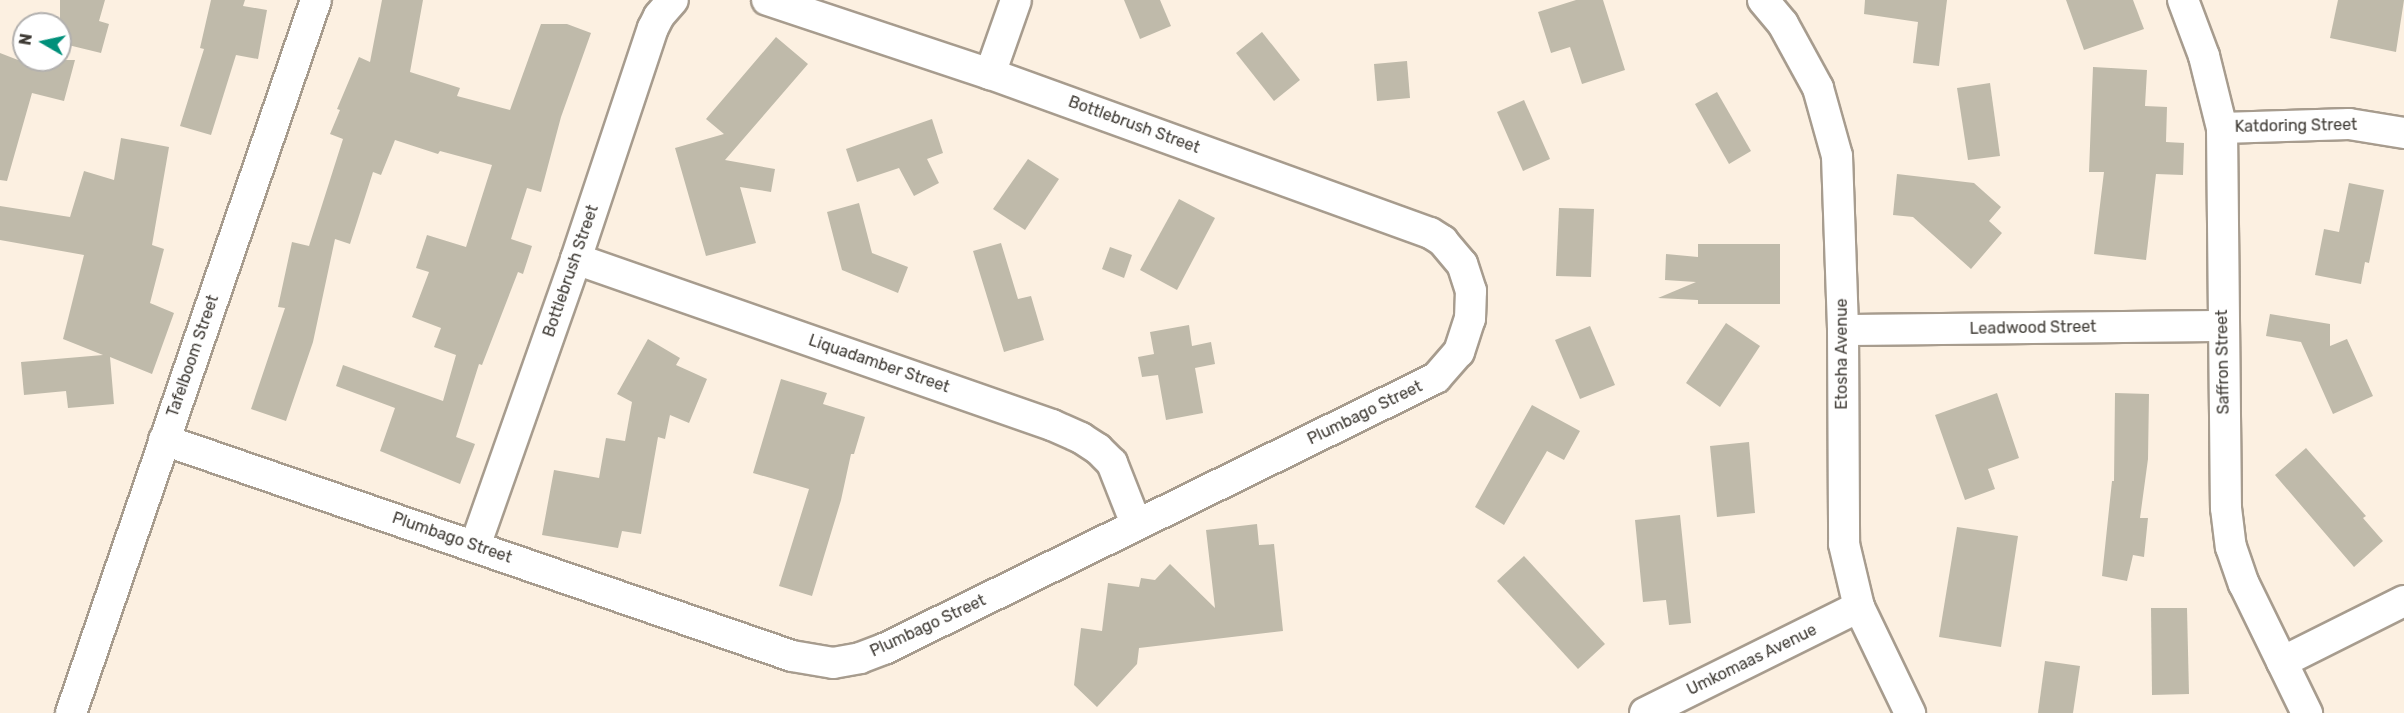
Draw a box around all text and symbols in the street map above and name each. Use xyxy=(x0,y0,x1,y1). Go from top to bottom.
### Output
north arrow xyxy=(12,12,72,72)
text: N xyxy=(15,32,36,47)
street label: Bottlebrush Street xyxy=(1066,92,1202,158)
street label: Katdoring Street xyxy=(2235,115,2357,137)
street label: Bottlebrush Street xyxy=(539,202,603,340)
street label: Tafelboom Street xyxy=(163,293,223,419)
street label: Etosha Avenue xyxy=(1832,298,1852,410)
street label: Saffron Street xyxy=(2212,309,2234,415)
street label: Leadwood Street xyxy=(1969,317,2097,339)
street label: Liquadamber Street xyxy=(806,331,952,397)
street label: Plumbago Street xyxy=(1304,377,1426,449)
street label: Plumbago Street xyxy=(390,509,514,567)
street label: Plumbago Street xyxy=(867,591,989,661)
street label: Umkomaas Avenue xyxy=(1684,620,1820,700)

